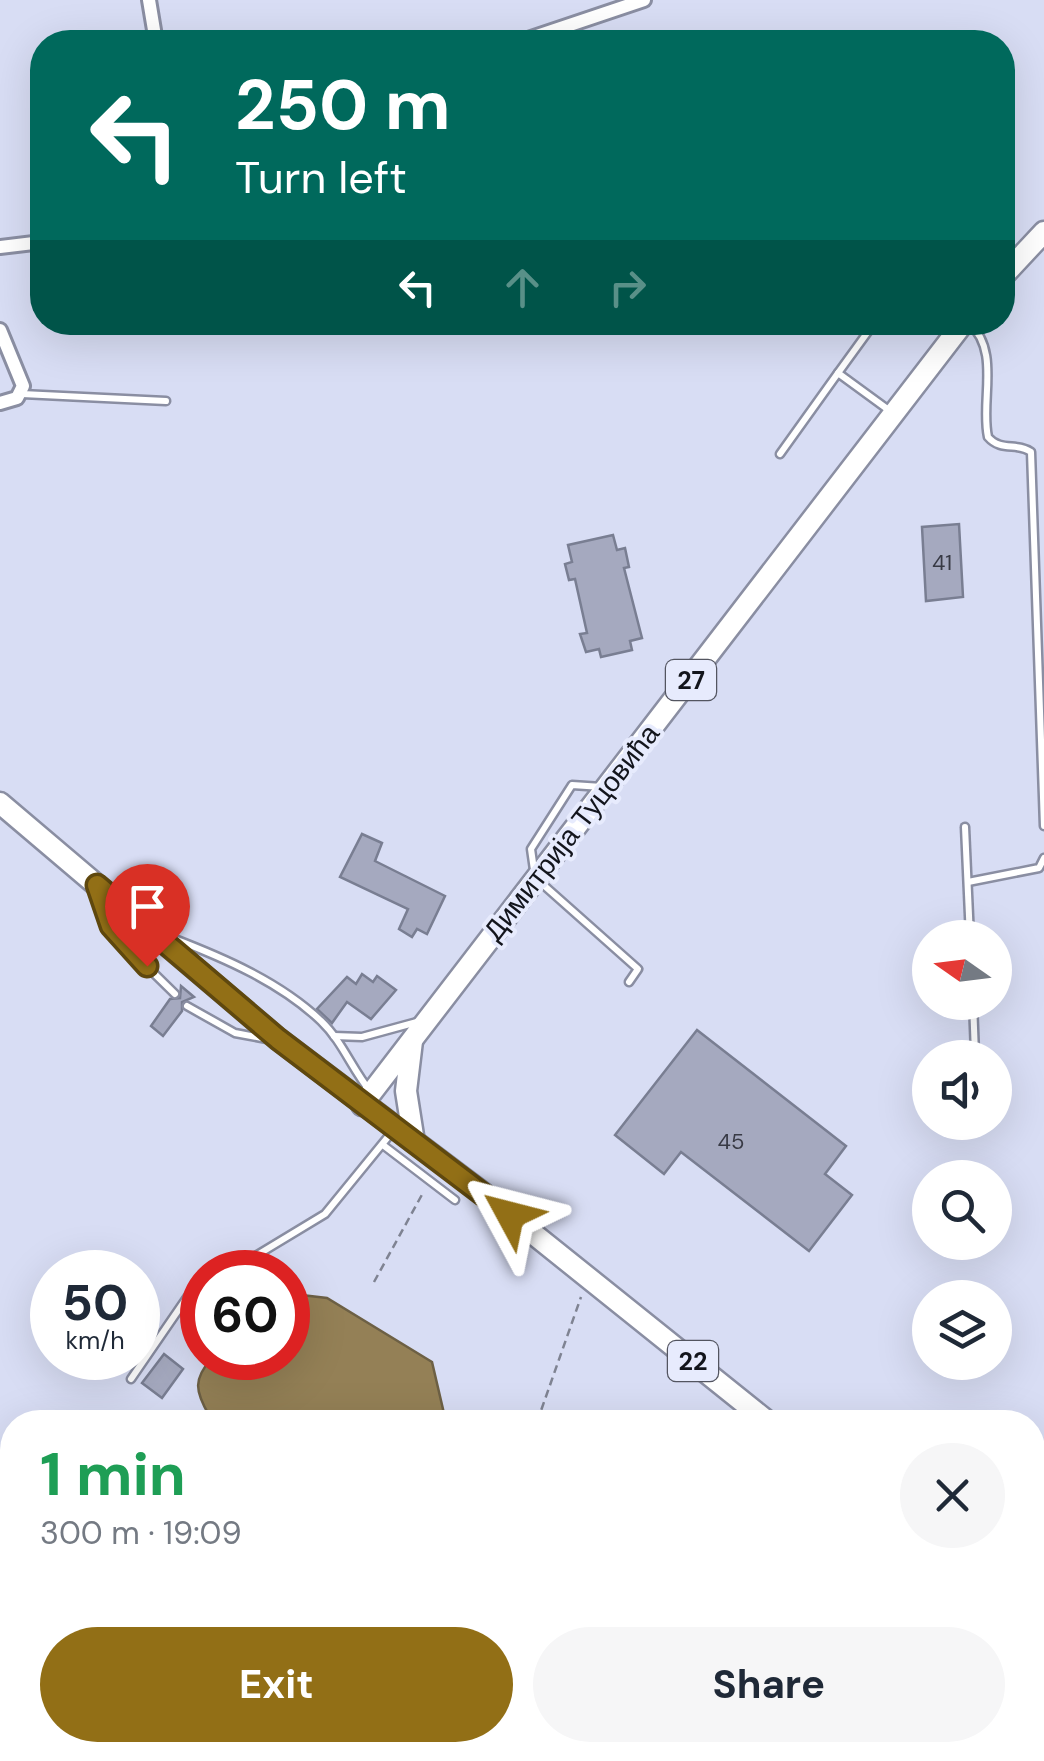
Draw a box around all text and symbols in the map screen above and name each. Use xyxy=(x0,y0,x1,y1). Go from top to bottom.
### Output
text: 250 m xyxy=(235,60,451,151)
icon: left xyxy=(70,70,200,200)
text: Turn left xyxy=(235,148,407,207)
icon: left xyxy=(390,260,445,315)
icon: ahead xyxy=(495,260,550,315)
icon: right xyxy=(600,260,655,315)
house number: 41 xyxy=(932,548,952,577)
road number: 27 xyxy=(666,660,716,700)
street label: Димитрија Туцовића xyxy=(475,716,668,948)
pin xyxy=(105,864,190,967)
icon: arrive xyxy=(120,879,175,934)
north arrow xyxy=(912,920,1012,1020)
map controls xyxy=(912,920,1012,1380)
button: sound xyxy=(912,1040,1012,1140)
house number: 45 xyxy=(718,1127,744,1156)
button: search xyxy=(912,1160,1012,1260)
position arrow xyxy=(458,1163,562,1267)
speed limit sign: 60 xyxy=(180,1250,310,1380)
text: 50 xyxy=(62,1270,128,1336)
button: layers xyxy=(912,1280,1012,1380)
text: km/h xyxy=(65,1324,125,1357)
road number: 22 xyxy=(668,1341,718,1381)
text: 1 min xyxy=(40,1435,186,1514)
button: close xyxy=(900,1443,1005,1548)
text: 300 m · 19:09 xyxy=(40,1512,242,1554)
button: Exit xyxy=(40,1627,513,1742)
button: Share xyxy=(533,1627,1005,1742)

